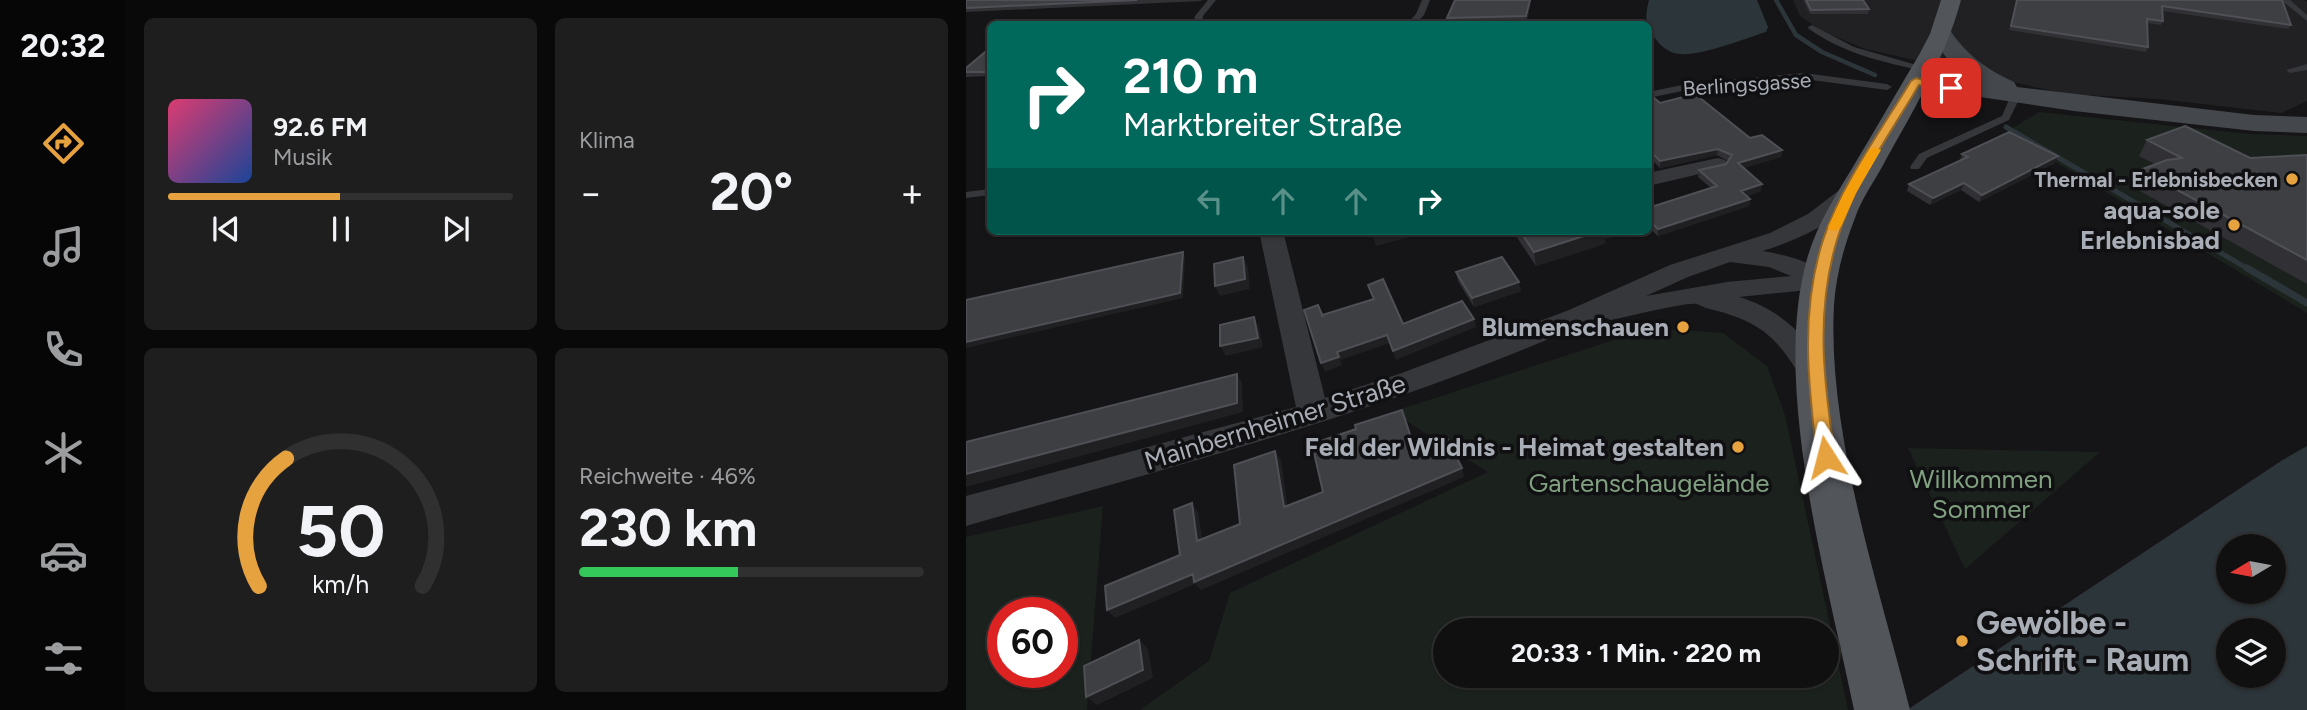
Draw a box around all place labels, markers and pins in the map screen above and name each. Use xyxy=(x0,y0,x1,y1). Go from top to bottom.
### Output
pin xyxy=(1921,58,1981,118)
place label: Thermal - Erlebnisbecken xyxy=(2034,167,2278,192)
marker: Thermal - Erlebnisbecken xyxy=(2284,171,2300,187)
place label: aqua-sole Erlebnisbad xyxy=(2080,194,2220,256)
marker: aqua-sole Erlebnisbad xyxy=(2226,217,2242,233)
place label: Blumenschauen xyxy=(1481,311,1669,343)
marker: Blumenschauen xyxy=(1675,319,1691,335)
place label: Feld der Wildnis - Heimat gestalten xyxy=(1305,431,1724,463)
marker: Feld der Wildnis - Heimat gestalten xyxy=(1730,439,1746,455)
place label: Gewölbe - Schrift - Raum xyxy=(1976,604,2189,679)
marker: Gewölbe - Schrift - Raum xyxy=(1954,633,1970,649)

